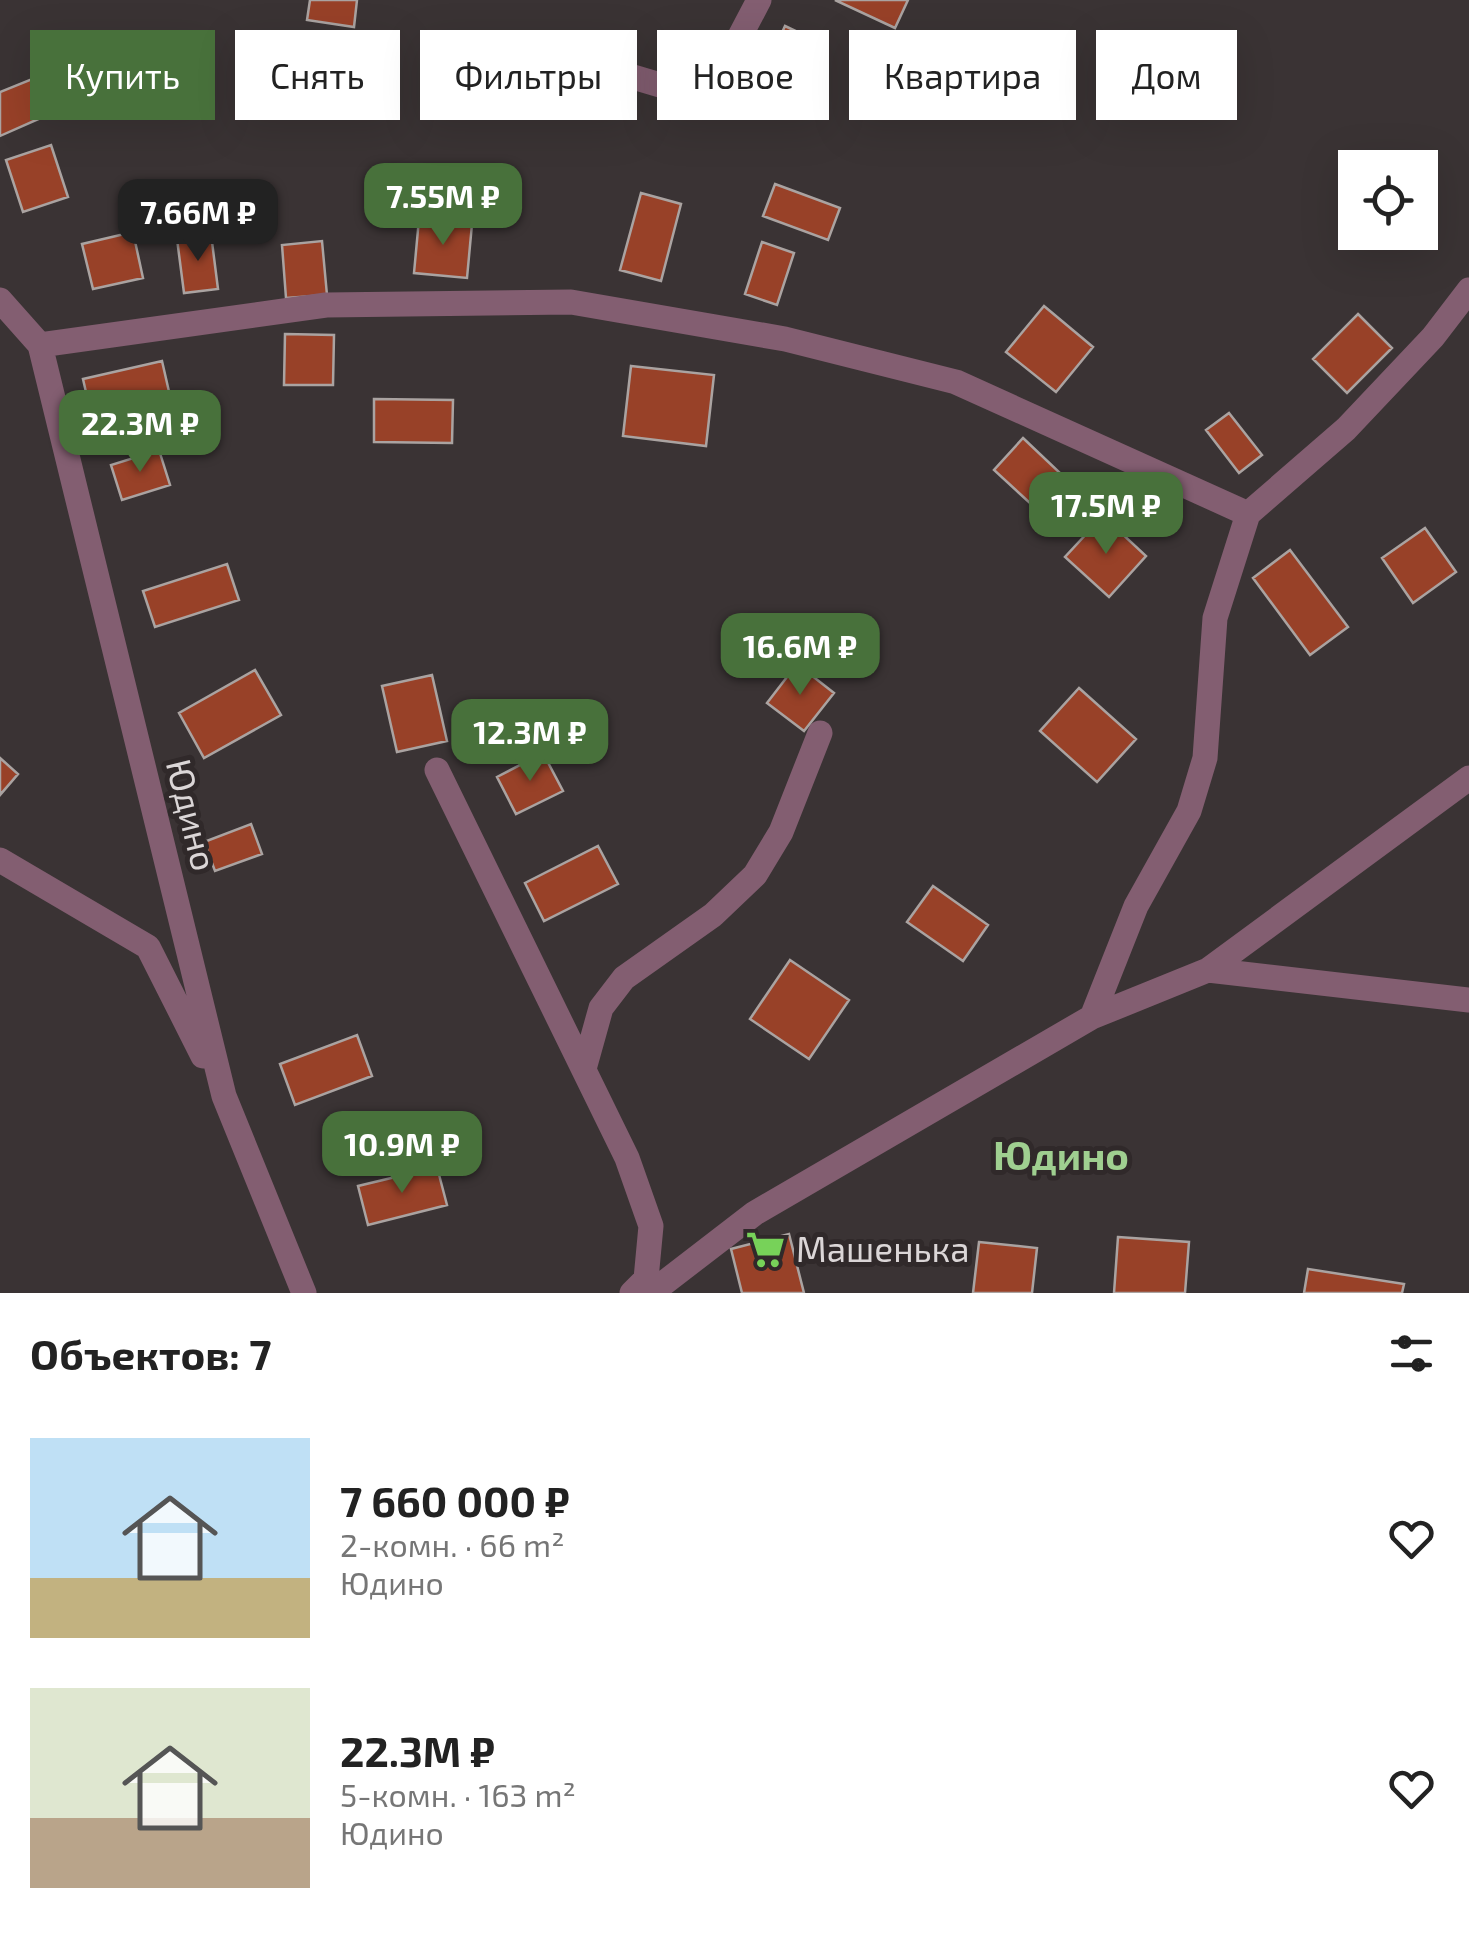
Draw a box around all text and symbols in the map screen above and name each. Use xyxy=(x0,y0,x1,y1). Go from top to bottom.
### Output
chip: Купить xyxy=(30,30,215,120)
chip: Снять xyxy=(235,30,400,120)
chip: Фильтры xyxy=(420,30,637,120)
chip: Новое xyxy=(657,30,829,120)
chip: Квартира xyxy=(849,30,1076,120)
chip: Дом xyxy=(1096,30,1237,120)
map controls xyxy=(1338,150,1438,250)
button: locate xyxy=(1338,150,1438,250)
pin: 7.55M ₽ xyxy=(351,163,535,248)
text: 7.55M ₽ xyxy=(386,176,500,214)
pin: 7.66M ₽ xyxy=(106,179,290,264)
text: 7.66M ₽ xyxy=(140,192,256,230)
pin: 22.3M ₽ xyxy=(48,390,232,475)
text: 22.3M ₽ xyxy=(81,403,199,441)
pin: 17.5M ₽ xyxy=(1014,472,1198,557)
text: 17.5M ₽ xyxy=(1051,485,1161,523)
pin: 16.6M ₽ xyxy=(708,613,892,698)
text: 16.6M ₽ xyxy=(743,626,857,664)
pin: 12.3M ₽ xyxy=(438,699,622,784)
text: 12.3M ₽ xyxy=(473,712,587,750)
street label: Юдино xyxy=(159,754,227,875)
pin: 10.9M ₽ xyxy=(310,1111,494,1196)
text: 10.9M ₽ xyxy=(344,1124,460,1162)
district label: Юдино xyxy=(993,1130,1129,1178)
place label: Машенька xyxy=(796,1227,970,1269)
supermarket icon: Машенька xyxy=(745,1229,787,1271)
icon: filters xyxy=(1384,1326,1439,1381)
text: Объектов: 7 xyxy=(30,1328,271,1378)
text: 7 660 000 ₽ xyxy=(340,1475,570,1525)
icon: home xyxy=(110,1478,230,1598)
icon: heart xyxy=(1384,1511,1439,1566)
text: 2-комн. · 66 m² xyxy=(340,1525,564,1563)
text: Юдино xyxy=(340,1563,444,1601)
text: 22.3M ₽ xyxy=(340,1725,495,1775)
icon: home xyxy=(110,1728,230,1848)
icon: heart xyxy=(1384,1761,1439,1816)
text: 5-комн. · 163 m² xyxy=(340,1775,576,1813)
text: Юдино xyxy=(340,1813,444,1851)

